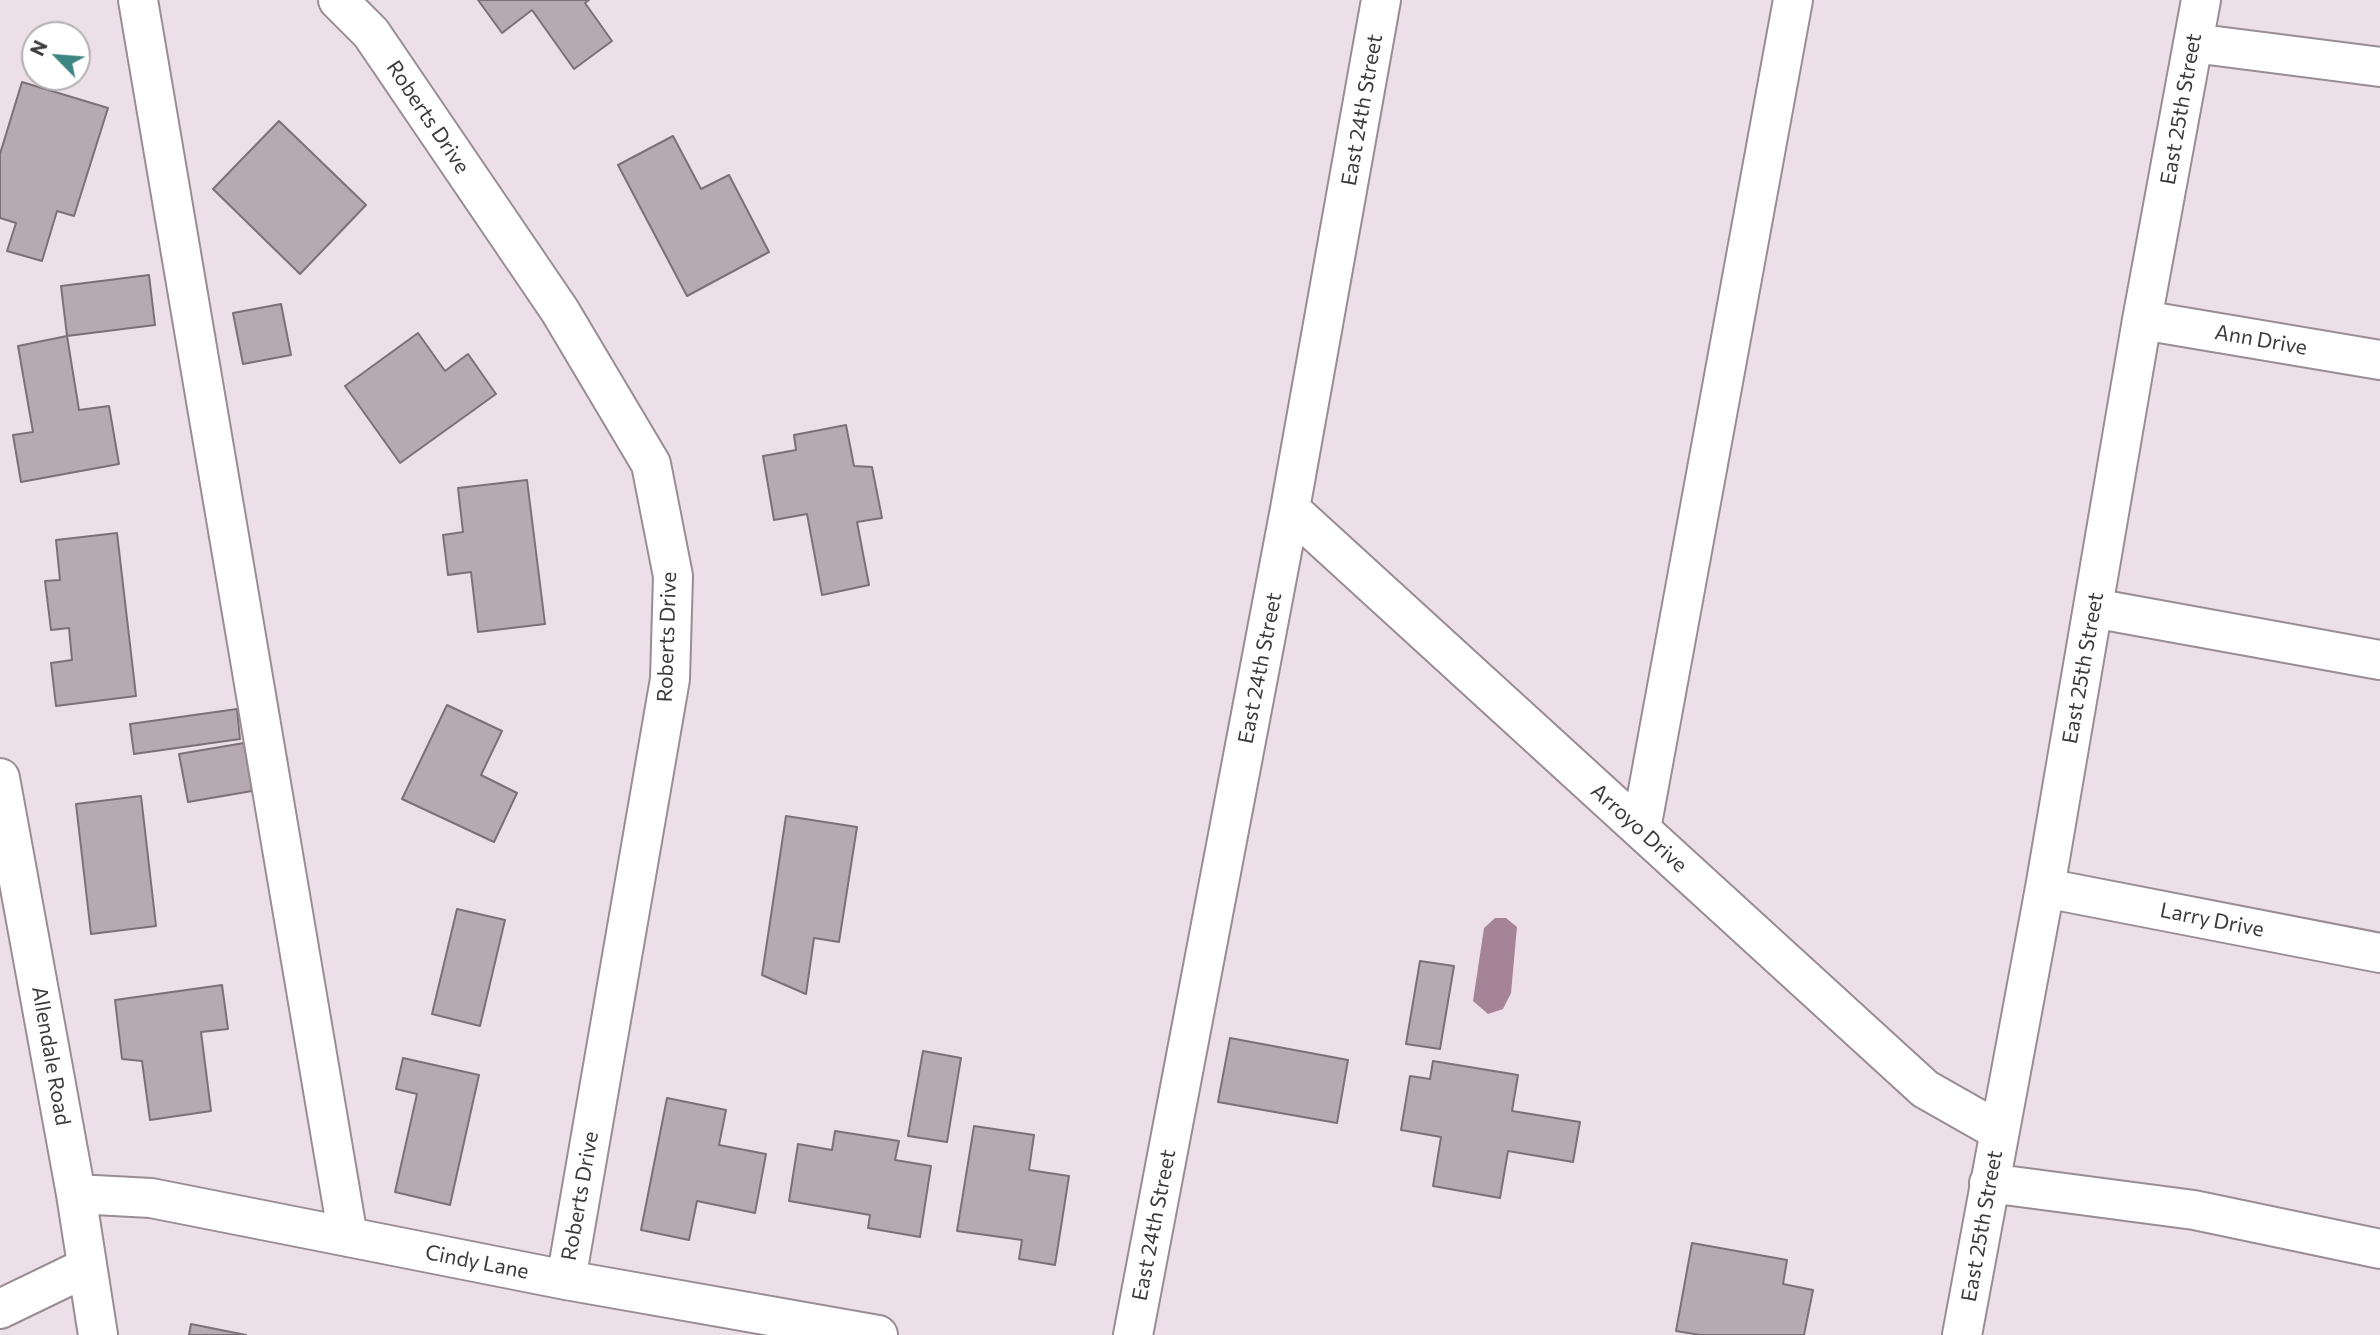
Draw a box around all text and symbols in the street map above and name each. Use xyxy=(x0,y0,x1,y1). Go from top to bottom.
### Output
north arrow xyxy=(21,21,91,91)
street label: East 25th Street xyxy=(2155,31,2207,187)
street label: East 24th Street xyxy=(1336,32,1388,188)
text: N xyxy=(25,36,52,59)
street label: Roberts Drive xyxy=(381,56,475,178)
street label: Ann Drive xyxy=(2213,319,2309,361)
street label: Roberts Drive xyxy=(652,571,682,703)
street label: East 24th Street xyxy=(1233,590,1287,746)
street label: East 25th Street xyxy=(2057,590,2109,746)
street label: Arroyo Drive xyxy=(1586,778,1692,878)
street label: Larry Drive xyxy=(2158,898,2266,942)
street label: Allendale Road xyxy=(26,984,76,1128)
street label: Roberts Drive xyxy=(556,1129,604,1263)
street label: East 24th Street xyxy=(1127,1147,1181,1303)
street label: East 25th Street xyxy=(1956,1148,2008,1304)
street label: Cindy Lane xyxy=(423,1240,531,1284)

